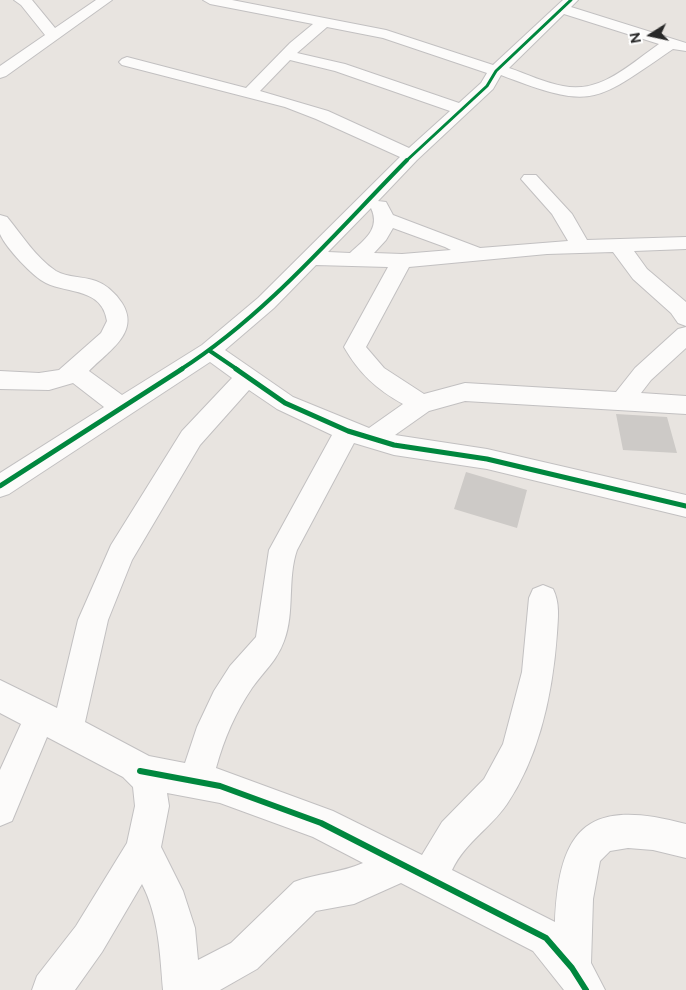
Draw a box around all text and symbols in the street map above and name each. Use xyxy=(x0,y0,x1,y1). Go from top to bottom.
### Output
north arrow xyxy=(626,10,676,60)
text: N xyxy=(626,31,645,45)

